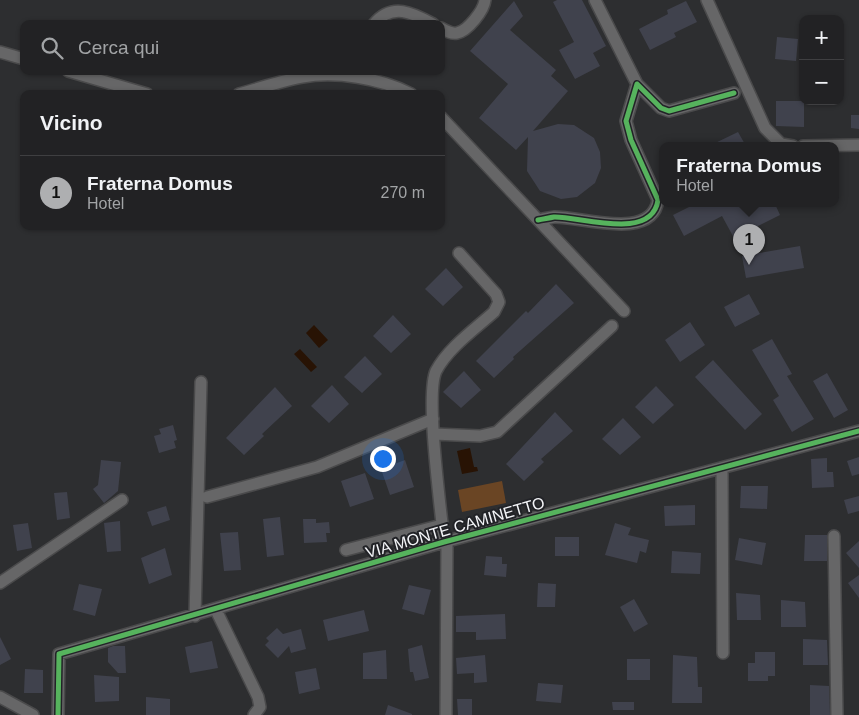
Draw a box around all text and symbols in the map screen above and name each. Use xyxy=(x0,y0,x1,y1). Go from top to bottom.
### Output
map controls xyxy=(799,15,844,105)
button: + xyxy=(799,15,844,60)
search box xyxy=(20,20,445,75)
icon: search xyxy=(38,34,66,62)
text: Cerca qui xyxy=(78,37,159,58)
button: − xyxy=(799,60,844,105)
text: Vicino xyxy=(40,111,103,134)
popup xyxy=(659,142,839,207)
text: Fraterna Domus xyxy=(676,155,822,176)
text: Fraterna Domus xyxy=(87,173,233,194)
text: Hotel xyxy=(676,177,714,194)
text: 1 xyxy=(52,184,60,201)
text: 270 m xyxy=(381,184,425,201)
text: Hotel xyxy=(87,195,124,212)
pin: 1 xyxy=(733,224,765,265)
your location xyxy=(370,446,396,472)
street label: VIA MONTE CAMINETTO xyxy=(364,494,547,561)

